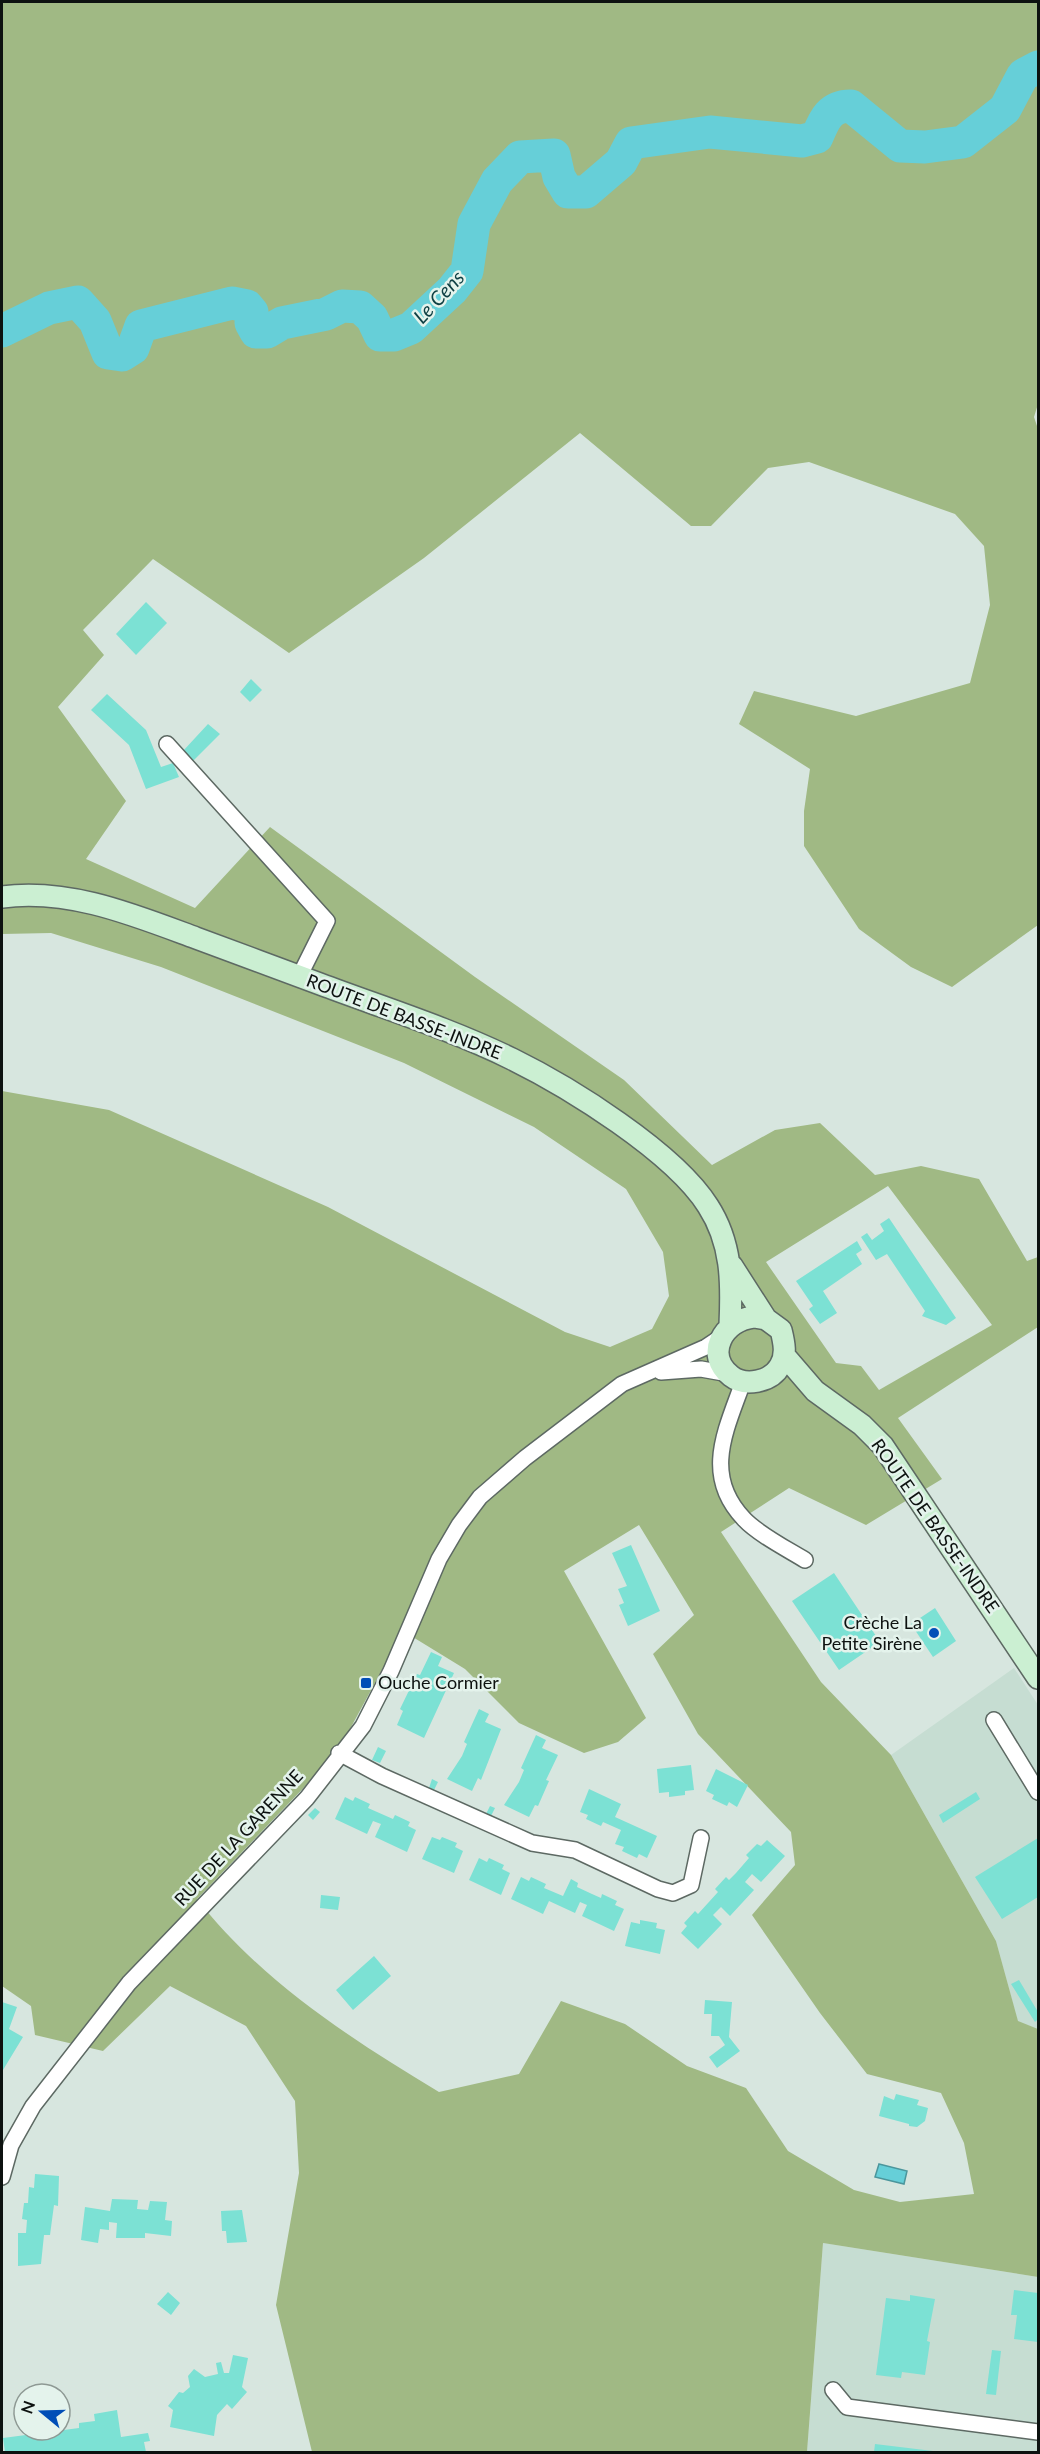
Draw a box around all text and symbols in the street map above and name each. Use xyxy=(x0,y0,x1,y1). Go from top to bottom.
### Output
water label: Le Cens xyxy=(408,265,469,328)
street label: ROUTE DE BASSE-INDRE xyxy=(304,969,505,1064)
street label: ROUTE DE BASSE-INDRE xyxy=(867,1434,1004,1617)
place label: Crèche La Petite Sirène xyxy=(821,1611,922,1654)
marker: Crèche La Petite Sirène xyxy=(927,1626,941,1640)
place label: Ouche Cormier xyxy=(378,1671,499,1693)
marker: Ouche Cormier xyxy=(359,1676,373,1690)
street label: RUE DE LA GARENNE xyxy=(169,1765,307,1910)
north arrow xyxy=(12,2382,72,2442)
text: N xyxy=(16,2398,38,2416)

